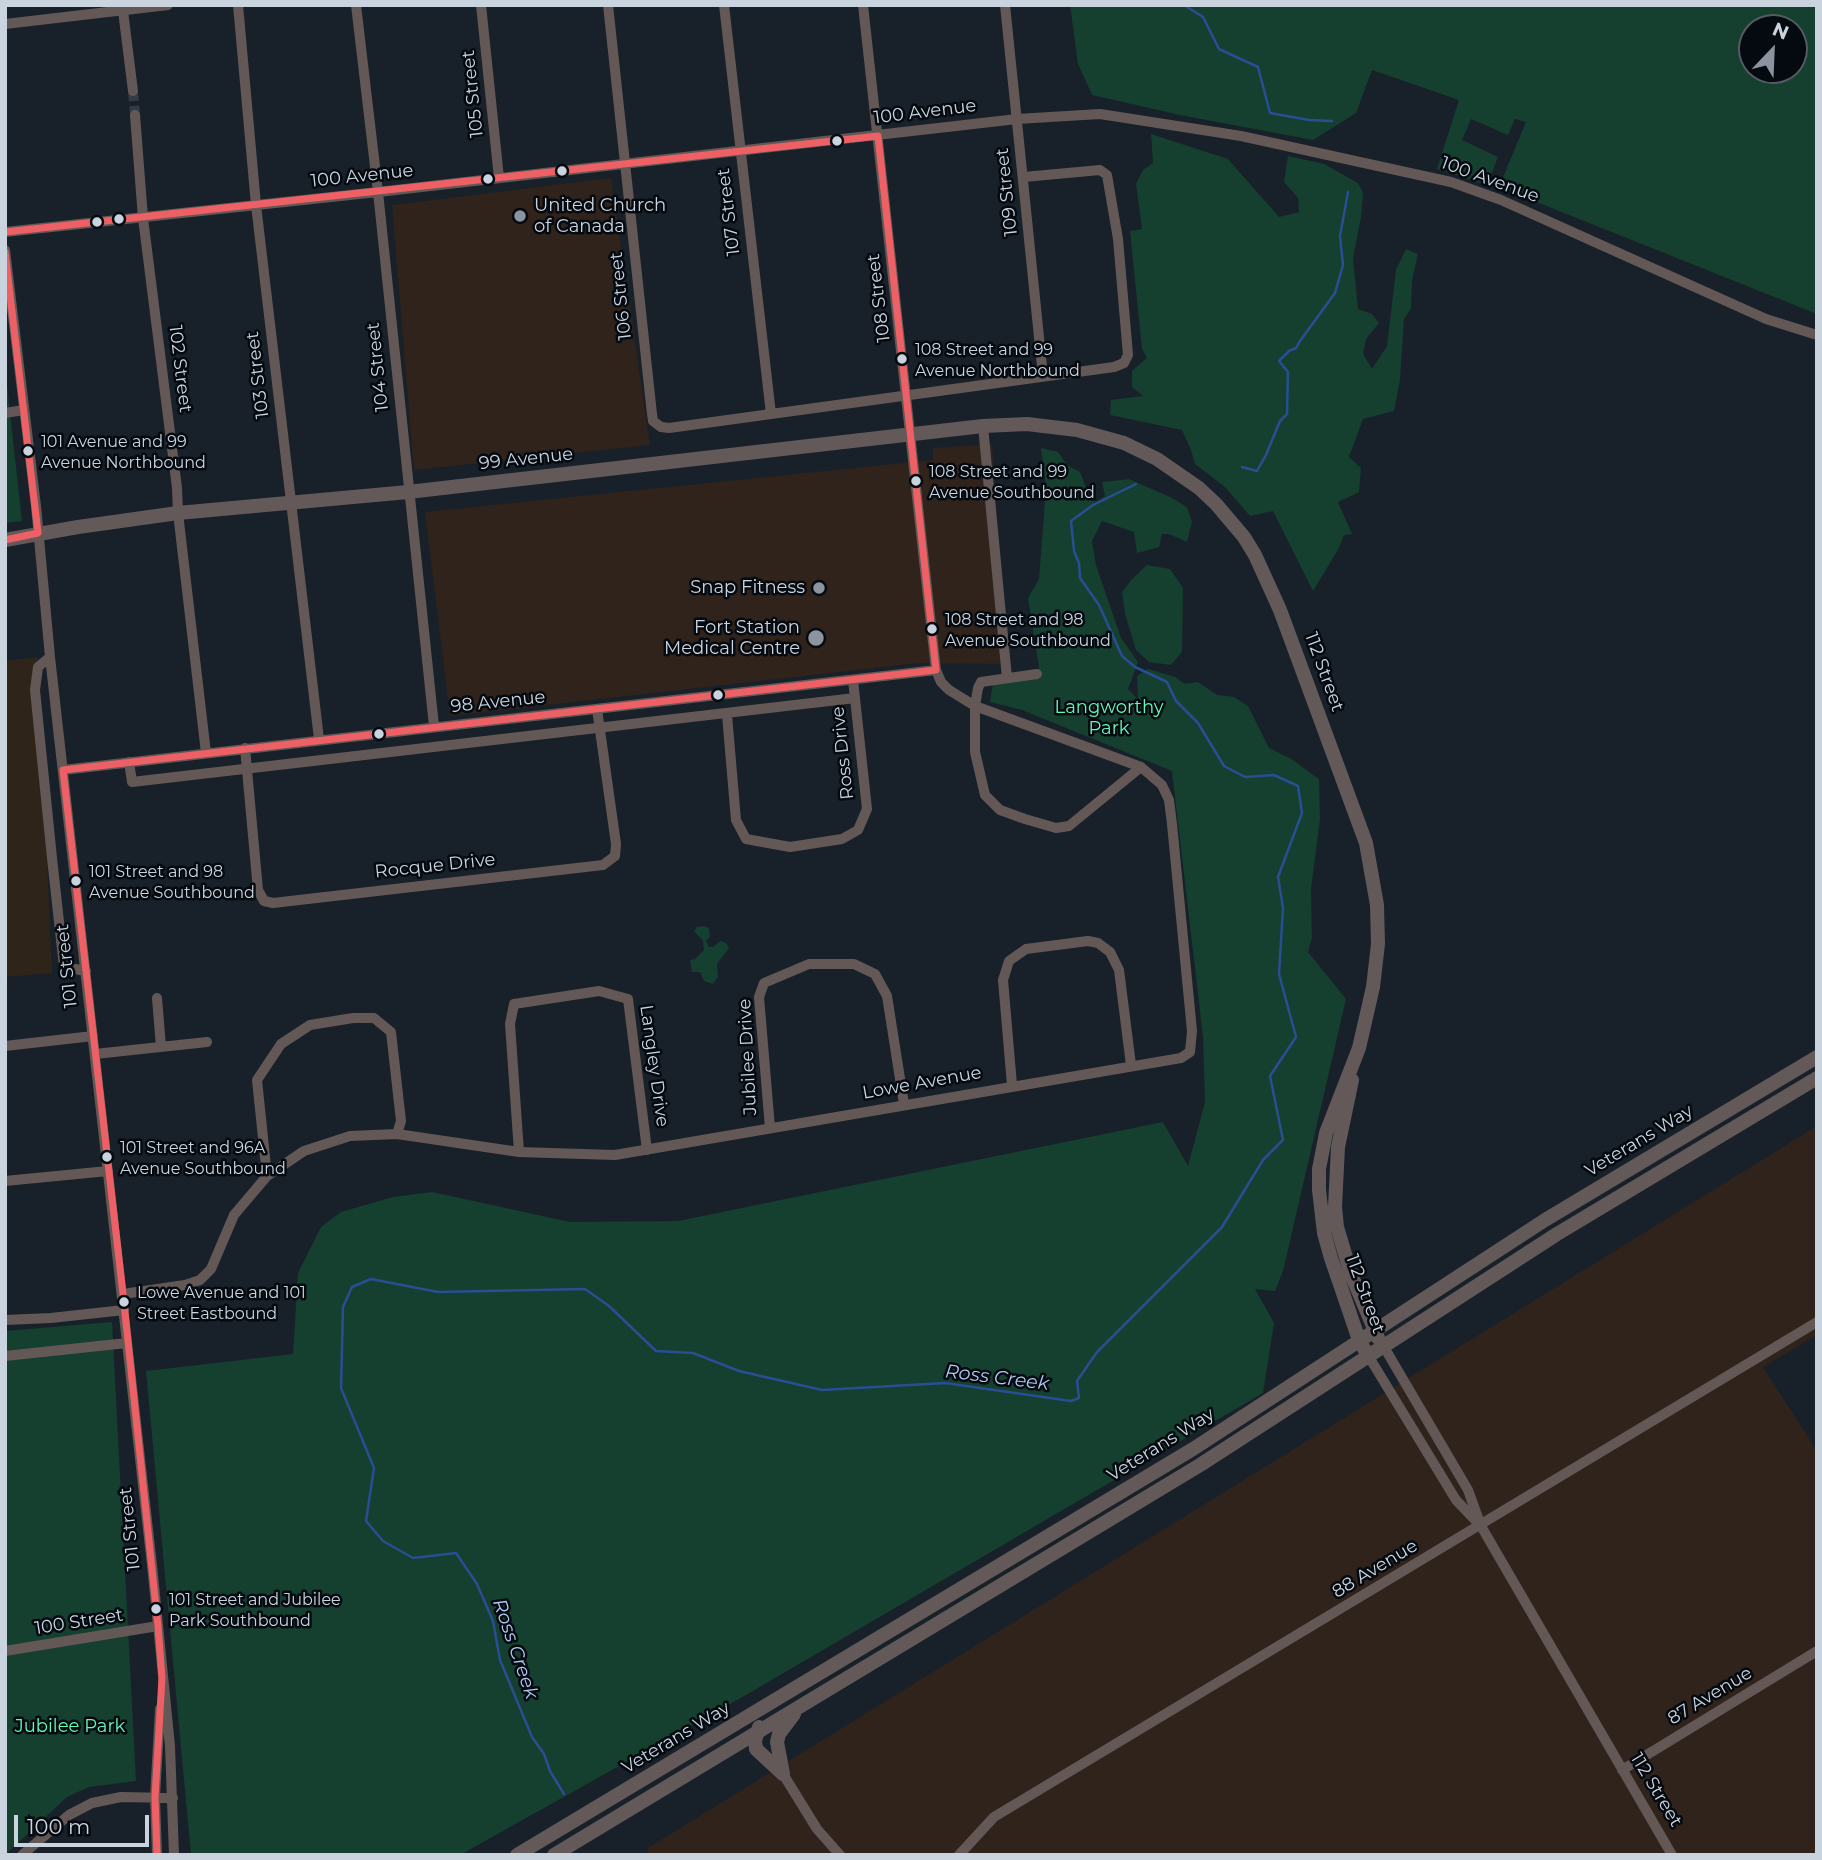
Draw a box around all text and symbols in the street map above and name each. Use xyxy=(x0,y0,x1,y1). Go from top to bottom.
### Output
north arrow xyxy=(1738,14,1808,84)
text: N xyxy=(1769,17,1792,45)
street label: 105 Street xyxy=(458,49,488,139)
street label: 100 Avenue xyxy=(873,95,977,129)
unlabelled marker xyxy=(830,134,844,148)
street label: 109 Street xyxy=(992,147,1022,237)
street label: 100 Avenue xyxy=(1438,152,1542,208)
street label: 100 Avenue xyxy=(310,160,414,192)
unlabelled marker xyxy=(555,164,569,178)
street label: 107 Street xyxy=(713,167,745,257)
unlabelled marker xyxy=(481,172,495,186)
place label: United Church of Canada xyxy=(534,195,666,238)
marker: United Church of Canada xyxy=(512,208,528,224)
unlabelled marker xyxy=(112,212,126,226)
unlabelled marker xyxy=(90,215,104,229)
street label: 106 Street xyxy=(606,251,636,341)
street label: 108 Street xyxy=(863,252,895,344)
street label: 104 Street xyxy=(363,321,393,413)
street label: 102 Street xyxy=(164,324,196,414)
street label: 103 Street xyxy=(242,330,274,420)
place label: 108 Street and 99 Avenue Northbound xyxy=(915,340,1080,378)
marker: 108 Street and 99 Avenue Northbound xyxy=(895,352,909,366)
place label: 101 Avenue and 99 Avenue Northbound xyxy=(41,432,206,470)
street label: 99 Avenue xyxy=(478,443,574,475)
marker: 101 Avenue and 99 Avenue Northbound xyxy=(21,444,35,458)
place label: 108 Street and 99 Avenue Southbound xyxy=(929,462,1095,500)
marker: 108 Street and 99 Avenue Southbound xyxy=(909,474,923,488)
place label: Snap Fitness xyxy=(690,577,805,599)
marker: Snap Fitness xyxy=(811,580,827,596)
place label: 108 Street and 98 Avenue Southbound xyxy=(945,610,1111,648)
place label: Fort Station Medical Centre xyxy=(664,617,800,660)
marker: 108 Street and 98 Avenue Southbound xyxy=(925,622,939,636)
marker: Fort Station Medical Centre xyxy=(806,628,826,648)
street label: 112 Street xyxy=(1300,630,1348,714)
street label: 98 Avenue xyxy=(450,686,546,718)
unlabelled marker xyxy=(711,688,725,702)
park label: Langworthy Park xyxy=(1055,697,1163,740)
street label: Ross Drive xyxy=(827,705,859,801)
unlabelled marker xyxy=(372,727,386,741)
street label: Rocque Drive xyxy=(374,849,496,883)
place label: 101 Street and 98 Avenue Southbound xyxy=(89,862,255,900)
marker: 101 Street and 98 Avenue Southbound xyxy=(69,874,83,888)
street label: 101 Street xyxy=(52,923,82,1009)
street label: Jubilee Drive xyxy=(734,998,762,1116)
street label: Langley Drive xyxy=(635,1004,673,1128)
street label: Lowe Avenue xyxy=(861,1062,983,1104)
street label: Veterans Way xyxy=(1581,1100,1697,1182)
place label: 101 Street and 96A Avenue Southbound xyxy=(120,1138,286,1176)
marker: 101 Street and 96A Avenue Southbound xyxy=(100,1150,114,1164)
street label: 112 Street xyxy=(1341,1252,1389,1336)
place label: Lowe Avenue and 101 Street Eastbound xyxy=(137,1283,306,1321)
marker: Lowe Avenue and 101 Street Eastbound xyxy=(117,1295,131,1309)
water label: Ross Creek xyxy=(944,1360,1050,1396)
street label: Veterans Way xyxy=(1104,1403,1218,1487)
street label: 101 Street xyxy=(115,1486,145,1572)
street label: 88 Avenue xyxy=(1328,1535,1422,1603)
place label: 101 Street and Jubilee Park Southbound xyxy=(169,1590,341,1628)
water label: Ross Creek xyxy=(487,1596,543,1702)
marker: 101 Street and Jubilee Park Southbound xyxy=(149,1602,163,1616)
street label: 100 Street xyxy=(33,1604,125,1640)
street label: 87 Avenue xyxy=(1664,1662,1756,1730)
street label: Veterans Way xyxy=(618,1697,734,1779)
park label: Jubilee Park xyxy=(15,1716,125,1738)
street label: 112 Street xyxy=(1626,1749,1686,1831)
scale bar xyxy=(18,1800,152,1844)
text: 100 m xyxy=(27,1814,90,1839)

